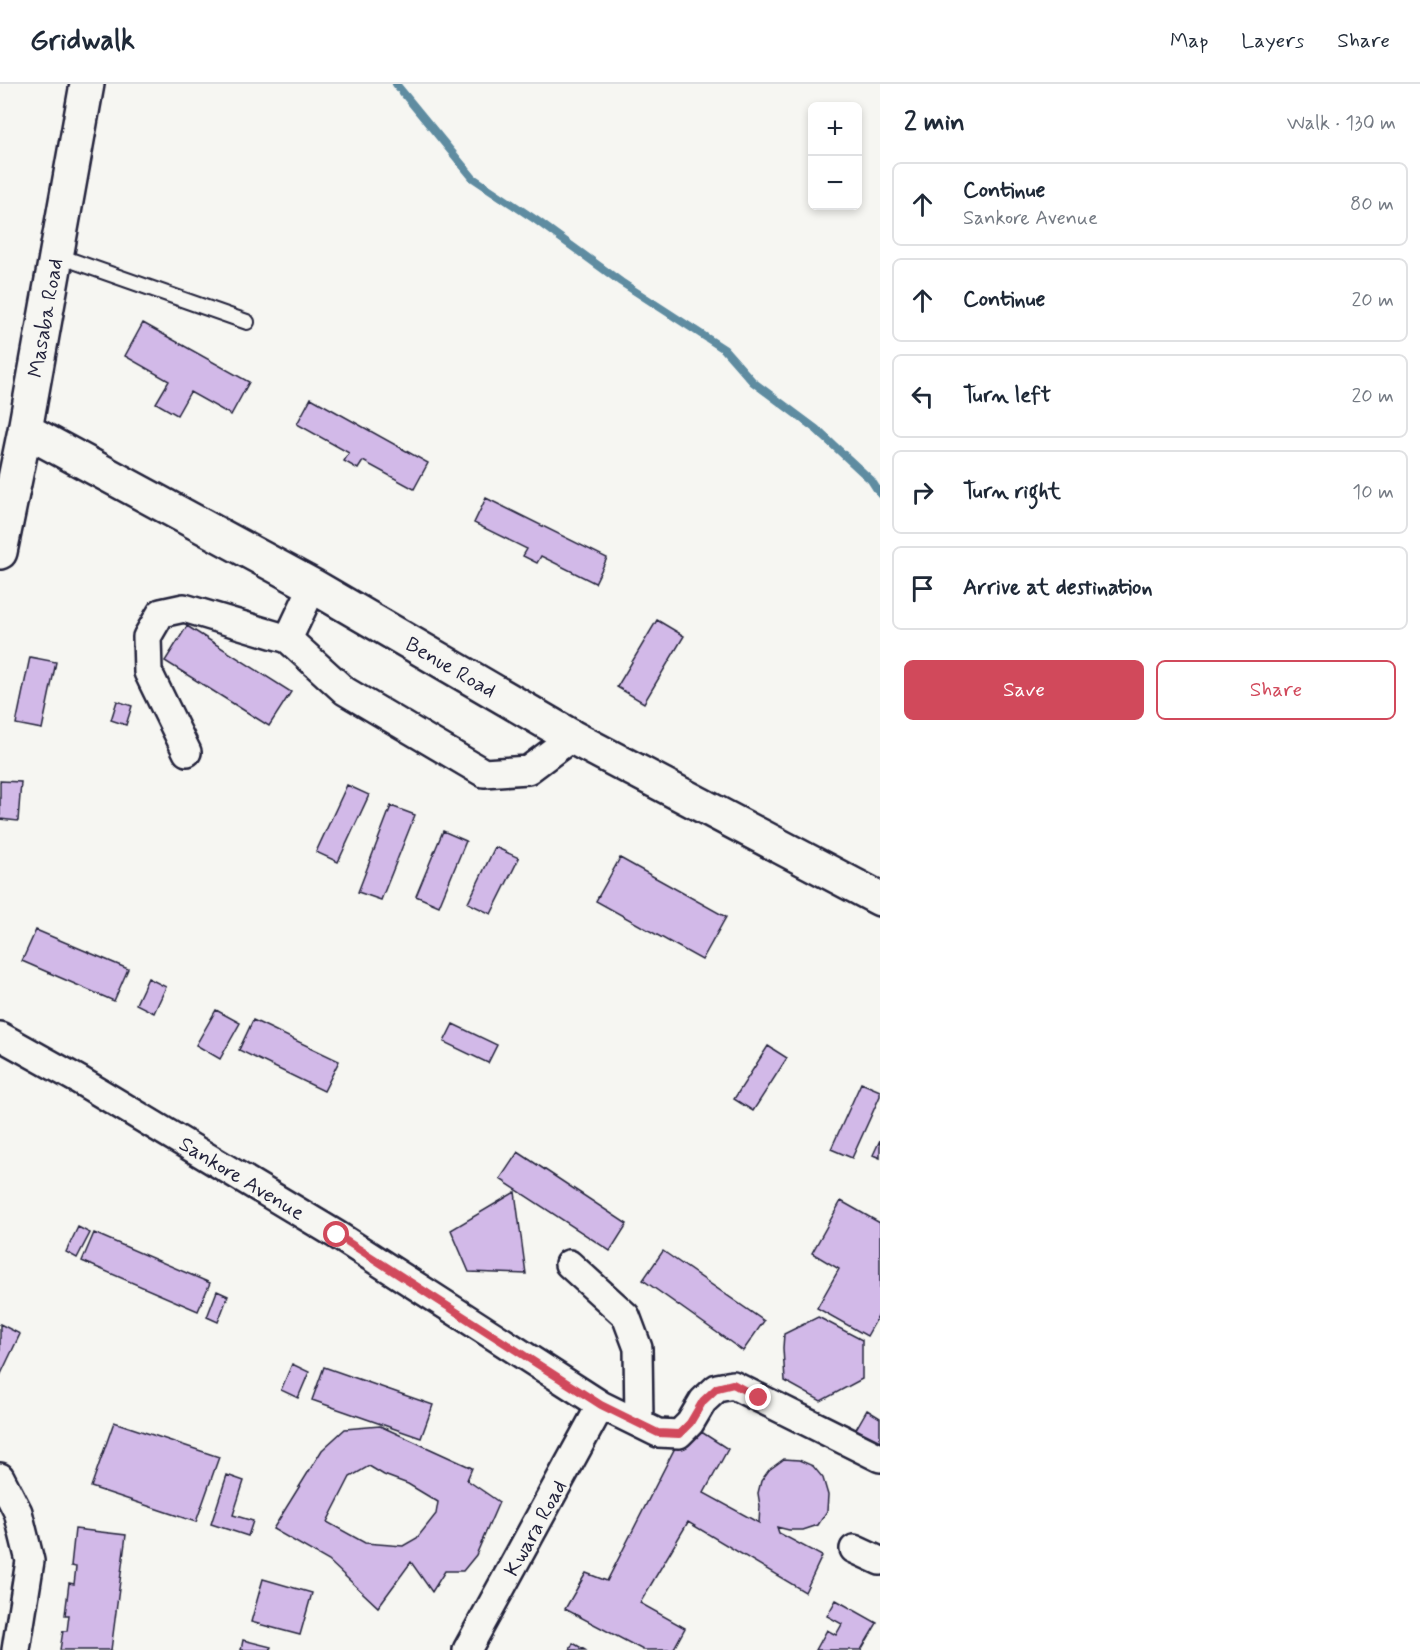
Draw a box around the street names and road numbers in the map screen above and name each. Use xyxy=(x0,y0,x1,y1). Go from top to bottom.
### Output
street label: Masaba Road xyxy=(22,256,70,380)
street label: Benue Road xyxy=(400,631,501,705)
street label: Sankore Avenue xyxy=(174,1130,309,1227)
street label: Kwara Road xyxy=(498,1475,574,1582)

